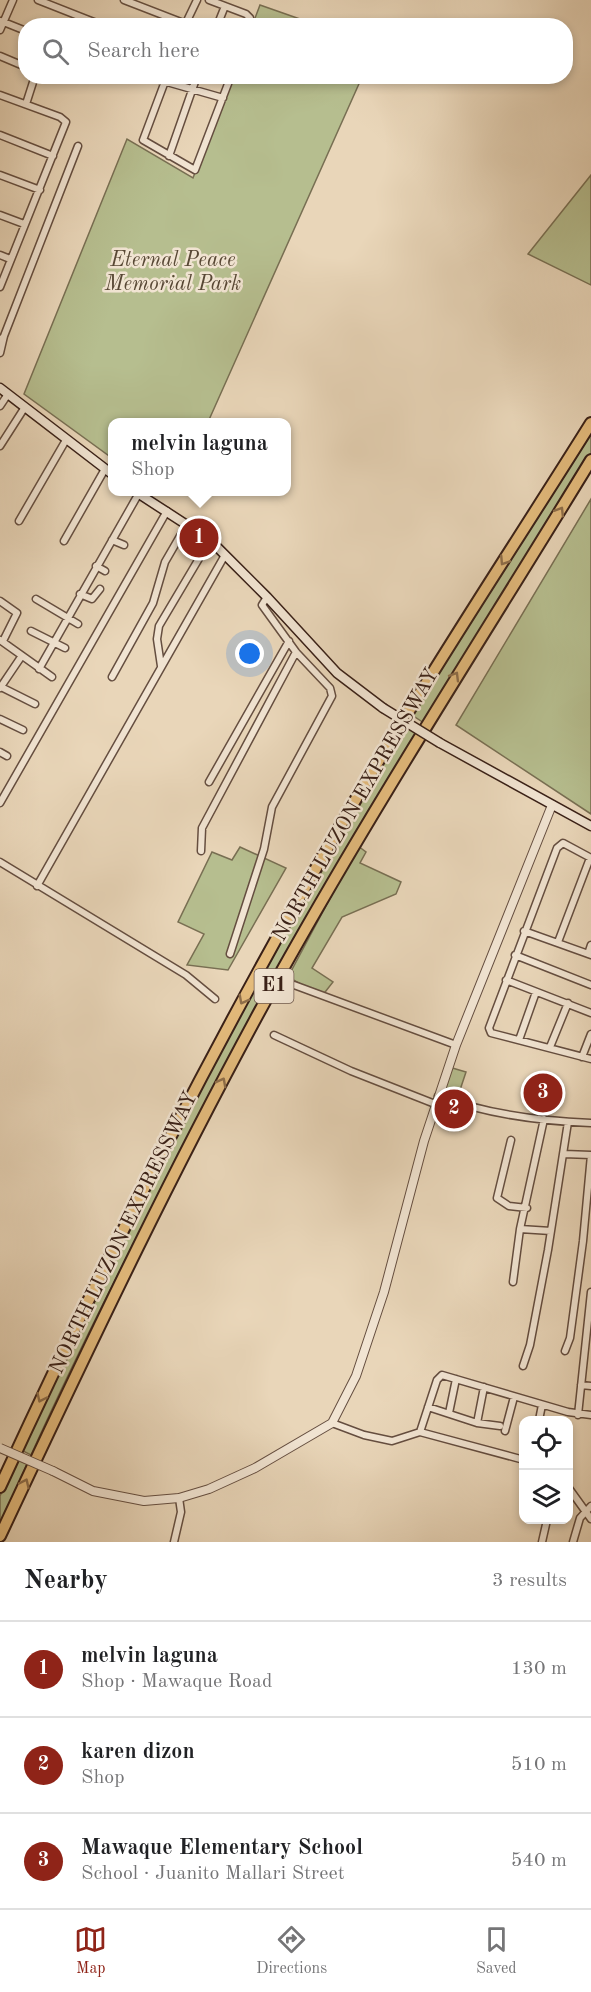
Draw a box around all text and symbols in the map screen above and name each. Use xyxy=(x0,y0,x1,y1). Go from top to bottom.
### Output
search box xyxy=(18,18,573,84)
icon: search xyxy=(39,35,72,68)
text: Search here xyxy=(87,40,200,62)
park label: Eternal Peace Memorial Park xyxy=(104,250,241,295)
popup xyxy=(108,418,291,496)
text: melvin laguna xyxy=(131,433,268,455)
text: Shop xyxy=(131,460,175,480)
one-way arrow xyxy=(552,507,564,517)
pin: 1 xyxy=(180,516,218,560)
one-way arrow xyxy=(499,555,511,565)
your location xyxy=(235,639,264,668)
street label: NORTH LUZON EXPRESSWAY xyxy=(269,665,443,945)
one-way arrow xyxy=(448,672,459,682)
road number: E1 xyxy=(254,969,294,1003)
one-way arrow xyxy=(239,993,250,1004)
pin: 3 xyxy=(524,1070,562,1116)
one-way arrow xyxy=(215,1078,226,1088)
pin: 2 xyxy=(434,1086,474,1132)
street label: NORTH LUZON EXPRESSWAY xyxy=(46,1089,202,1377)
one-way arrow xyxy=(36,1392,48,1403)
map controls xyxy=(519,1416,573,1524)
button: locate xyxy=(519,1416,573,1470)
button: layers xyxy=(519,1470,573,1524)
one-way arrow xyxy=(17,1478,29,1489)
text: Nearby xyxy=(24,1568,108,1594)
text: 3 results xyxy=(492,1571,567,1591)
text: melvin laguna xyxy=(81,1645,218,1667)
text: 1 xyxy=(38,1659,49,1679)
text: 130 m xyxy=(511,1659,567,1679)
text: Shop · Mawaque Road xyxy=(81,1672,272,1692)
text: karen dizon xyxy=(81,1741,195,1763)
text: 2 xyxy=(38,1755,49,1775)
text: 510 m xyxy=(511,1755,567,1775)
text: Shop xyxy=(81,1768,125,1788)
text: Mawaque Elementary School xyxy=(81,1837,363,1859)
text: 3 xyxy=(38,1851,49,1871)
text: 540 m xyxy=(511,1851,567,1871)
text: School · Juanito Mallari Street xyxy=(81,1864,345,1884)
tab: Map xyxy=(74,1923,107,1979)
tab: Directions xyxy=(256,1923,327,1979)
tab: Saved xyxy=(476,1923,517,1979)

